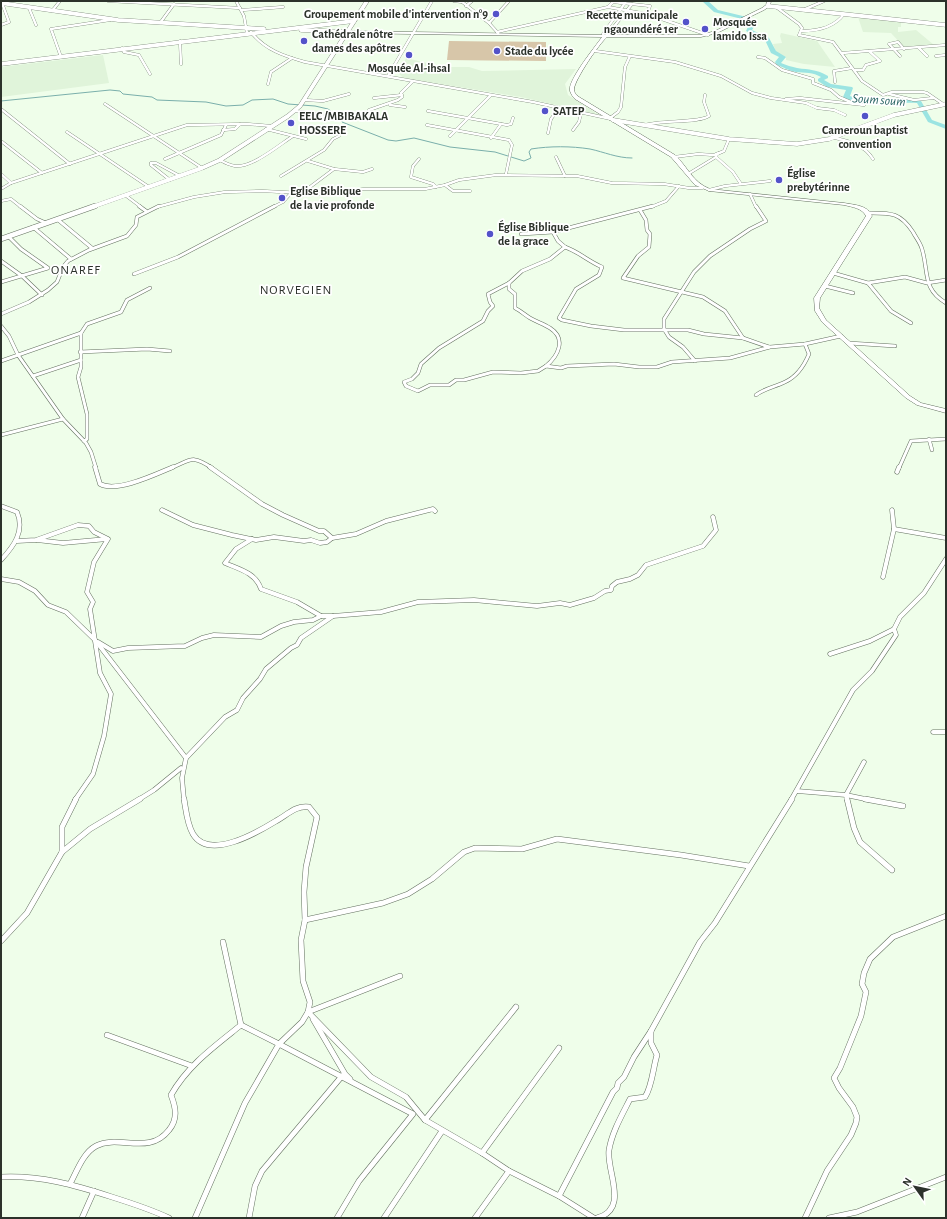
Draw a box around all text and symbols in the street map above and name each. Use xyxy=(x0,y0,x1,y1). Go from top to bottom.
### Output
place label: Groupement mobile d'intervention n°9 xyxy=(304,8,488,20)
marker: Groupement mobile d'intervention n°9 xyxy=(491,9,501,19)
place label: Recette municipale ngaoundéré 1er xyxy=(586,9,679,35)
place label: Mosquée lamido Issa xyxy=(713,16,767,42)
marker: Recette municipale ngaoundéré 1er xyxy=(681,17,691,27)
marker: Mosquée lamido Issa xyxy=(700,24,710,34)
place label: Cathédrale nôtre dames des apôtres xyxy=(312,28,401,54)
marker: Cathédrale nôtre dames des apôtres xyxy=(299,36,309,46)
place label: Stade du lycée xyxy=(505,45,574,58)
marker: Stade du lycée xyxy=(492,46,502,56)
marker: Mosquée Al-ihsaI xyxy=(404,50,414,60)
place label: Mosquée Al-ihsaI xyxy=(368,62,451,74)
water label: Soum soum xyxy=(852,92,906,109)
place label: SATEP xyxy=(553,105,585,117)
marker: SATEP xyxy=(540,106,550,116)
place label: EELC /MBIBAKALA HOSSERE xyxy=(299,110,389,136)
marker: Cameroun baptist convention xyxy=(860,111,870,121)
marker: EELC /MBIBAKALA HOSSERE xyxy=(286,118,296,128)
place label: Cameroun baptist convention xyxy=(822,124,908,150)
place label: Église prebytérinne xyxy=(787,165,850,194)
marker: Église prebytérinne xyxy=(774,175,784,185)
place label: Eglise Biblique de la vie profonde xyxy=(290,185,375,211)
marker: Eglise Biblique de la vie profonde xyxy=(277,193,287,203)
place label: Église Biblique de la grace xyxy=(498,219,569,247)
marker: Église Biblique de la grace xyxy=(485,229,495,239)
district label: ONAREF xyxy=(51,264,101,277)
district label: NORVEGIEN xyxy=(260,284,332,297)
north arrow xyxy=(895,1167,935,1207)
text: N xyxy=(900,1176,914,1188)

